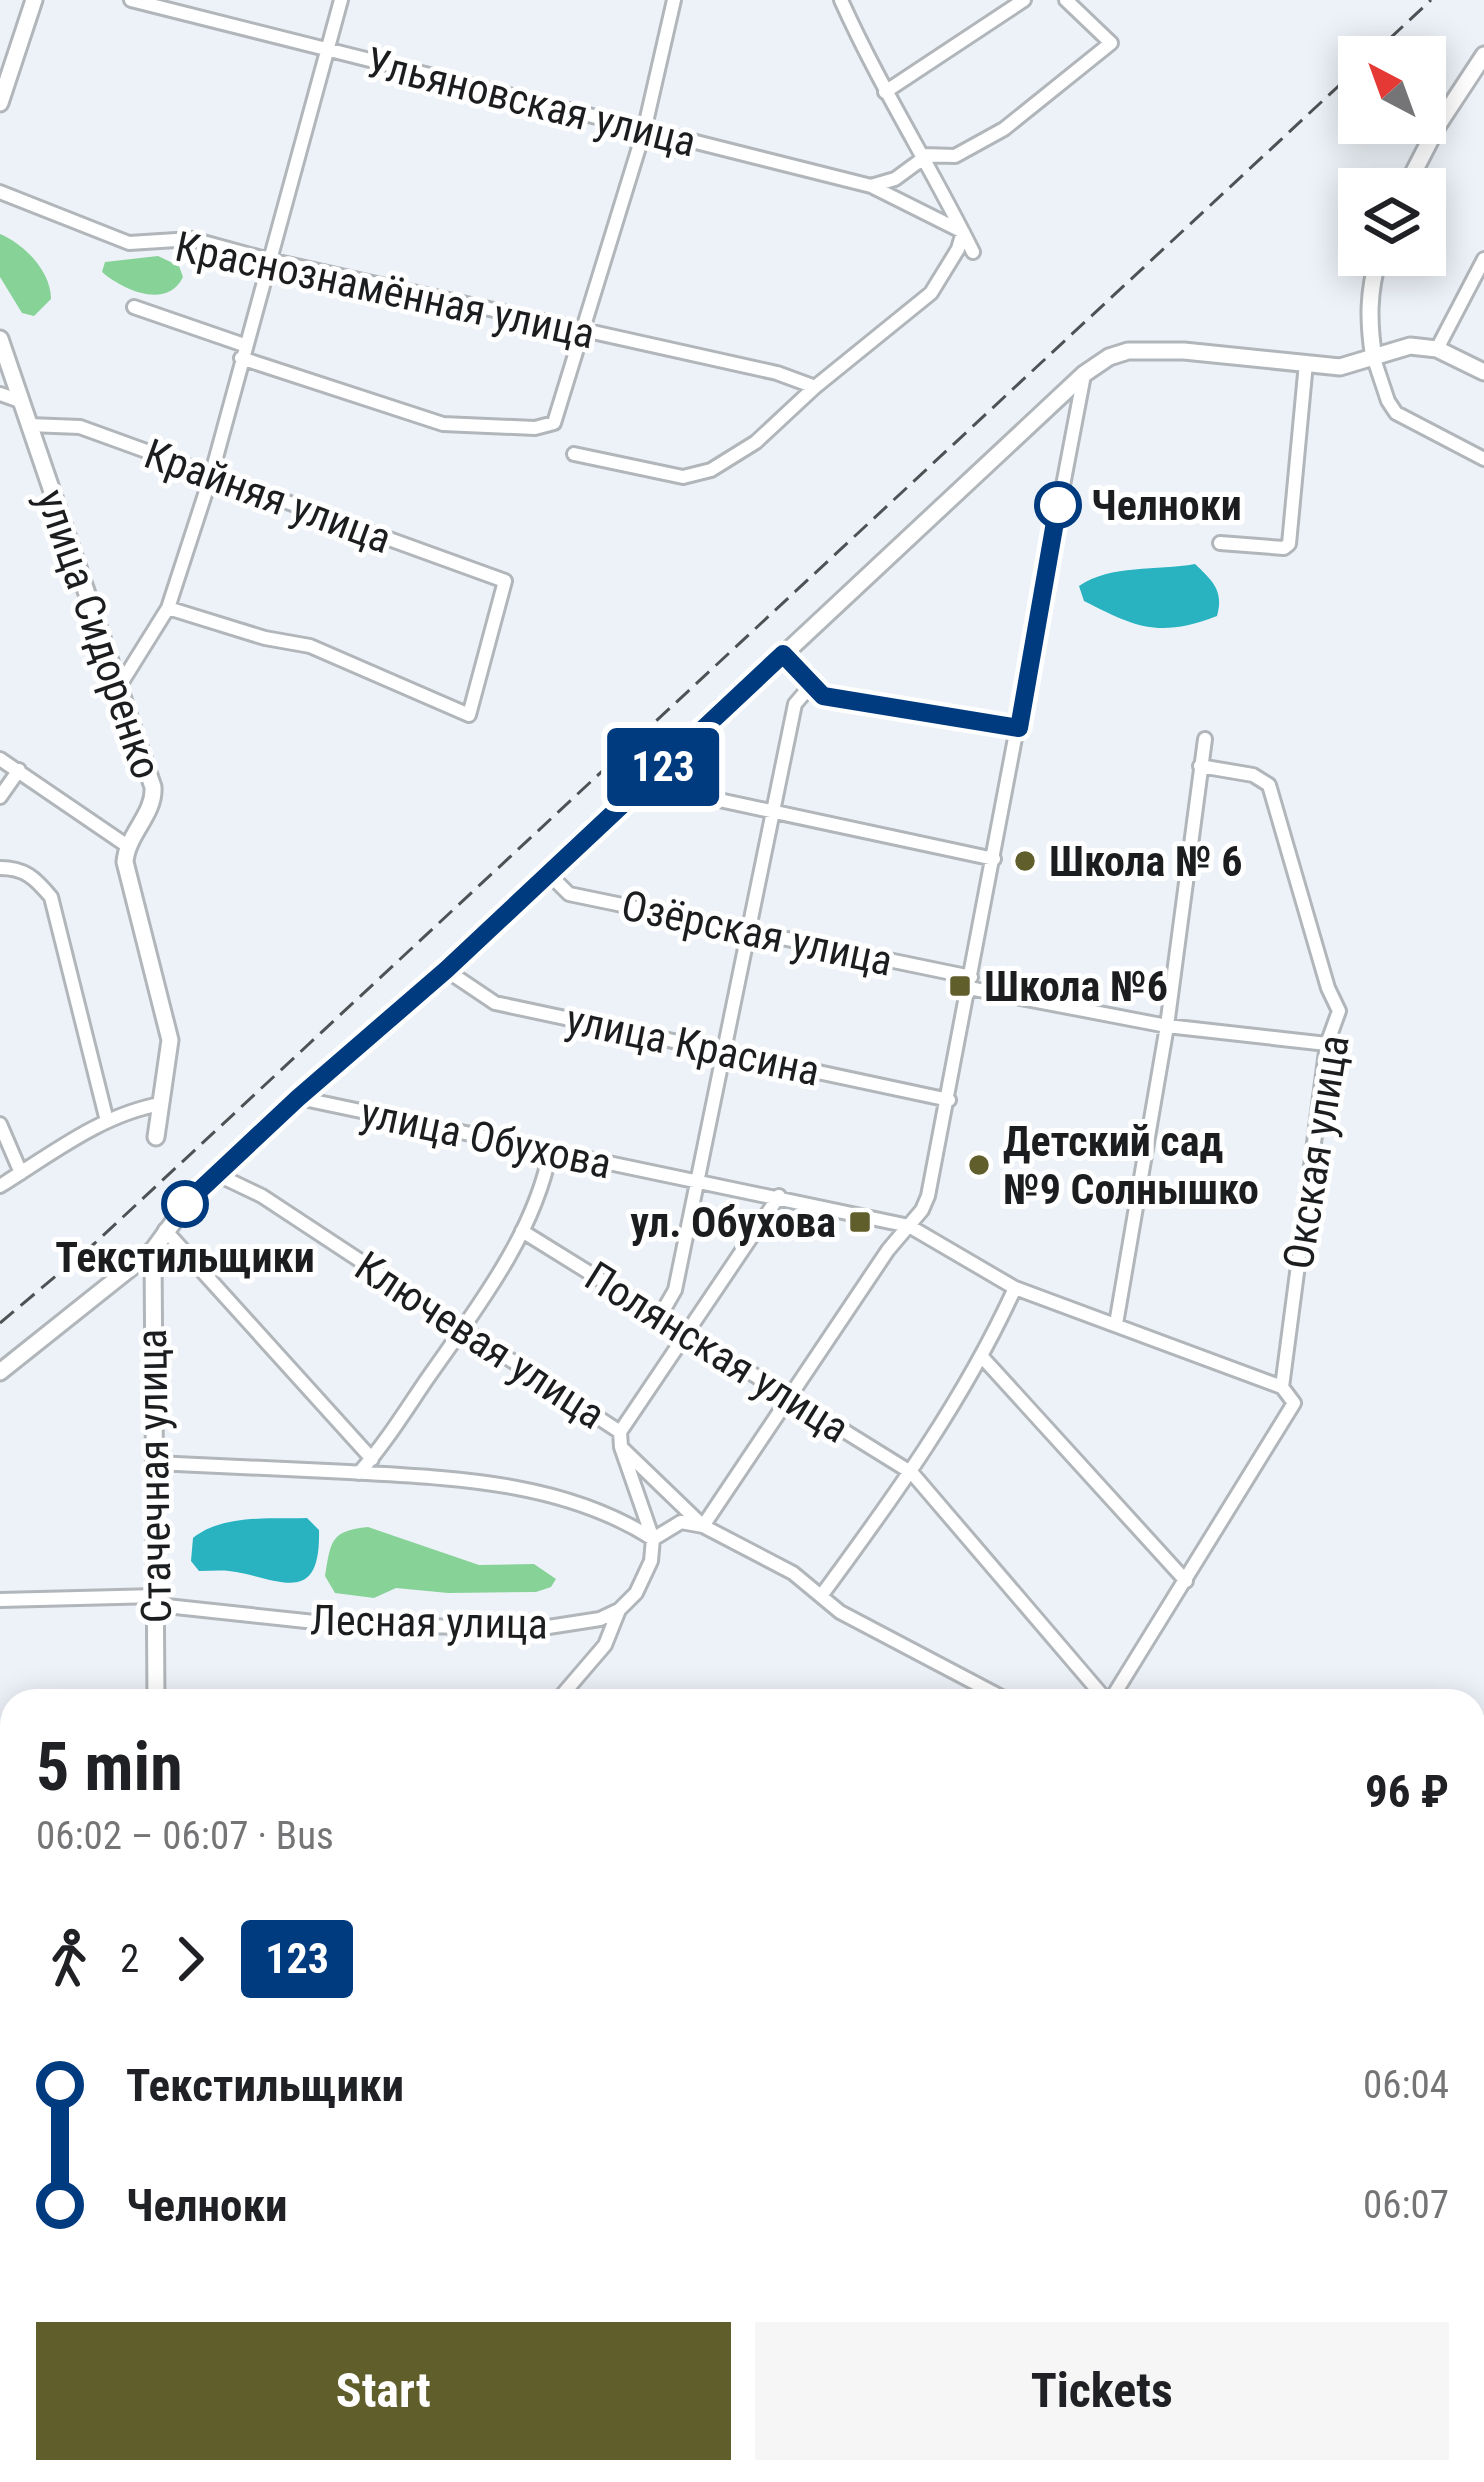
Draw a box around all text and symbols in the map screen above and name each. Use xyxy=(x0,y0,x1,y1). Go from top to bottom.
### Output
north arrow xyxy=(1338,36,1446,144)
map controls xyxy=(1338,36,1446,276)
street label: Ульяновская улица xyxy=(361,37,701,167)
button: layers xyxy=(1338,168,1446,276)
street label: Краснознамённая улица xyxy=(171,222,599,358)
street label: Крайняя улица xyxy=(138,429,398,563)
place label: Челноки xyxy=(1091,481,1242,530)
street label: улица Сидоренко xyxy=(27,483,171,785)
marker: Челноки xyxy=(1036,483,1080,527)
line badge: 123 xyxy=(594,728,732,806)
text: 123 xyxy=(631,742,695,791)
place label: Школа № 6 xyxy=(1049,837,1243,886)
marker: Школа № 6 xyxy=(1012,848,1038,874)
street label: Озёрская улица xyxy=(617,880,897,986)
place label: Школа №6 xyxy=(984,962,1168,1011)
marker: Школа №6 xyxy=(947,973,973,999)
street label: улица Красина xyxy=(562,994,824,1096)
street label: Окская улица xyxy=(1273,1031,1359,1273)
street label: улица Обухова xyxy=(356,1088,616,1188)
place label: Детский сад №9 Солнышко xyxy=(1003,1117,1259,1214)
marker: Детский сад №9 Солнышко xyxy=(966,1152,992,1178)
marker: Текстильщики xyxy=(163,1182,207,1226)
place label: ул. Обухова xyxy=(630,1198,836,1247)
marker: ул. Обухова xyxy=(847,1209,873,1235)
place label: Текстильщики xyxy=(55,1233,315,1282)
street label: Ключевая улица xyxy=(346,1241,614,1439)
street label: Полянская улица xyxy=(576,1251,858,1453)
street label: Стачечная улица xyxy=(127,1328,181,1624)
street label: Лесная улица xyxy=(310,1595,548,1649)
text: 5 min xyxy=(36,1729,183,1806)
text: 96 ₽ xyxy=(1365,1765,1449,1818)
text: 06:02 – 06:07 · Bus xyxy=(36,1813,334,1859)
icon: walk xyxy=(36,1926,102,1992)
icon: forward xyxy=(157,1926,223,1992)
text: 123 xyxy=(265,1934,329,1983)
text: 2 xyxy=(120,1936,139,1982)
text: Текстильщики xyxy=(126,2059,404,2112)
text: 06:04 xyxy=(1363,2062,1449,2108)
text: Челноки xyxy=(126,2179,288,2232)
text: 06:07 xyxy=(1363,2182,1449,2228)
button: Start xyxy=(36,2322,731,2460)
button: Tickets xyxy=(755,2322,1449,2460)

